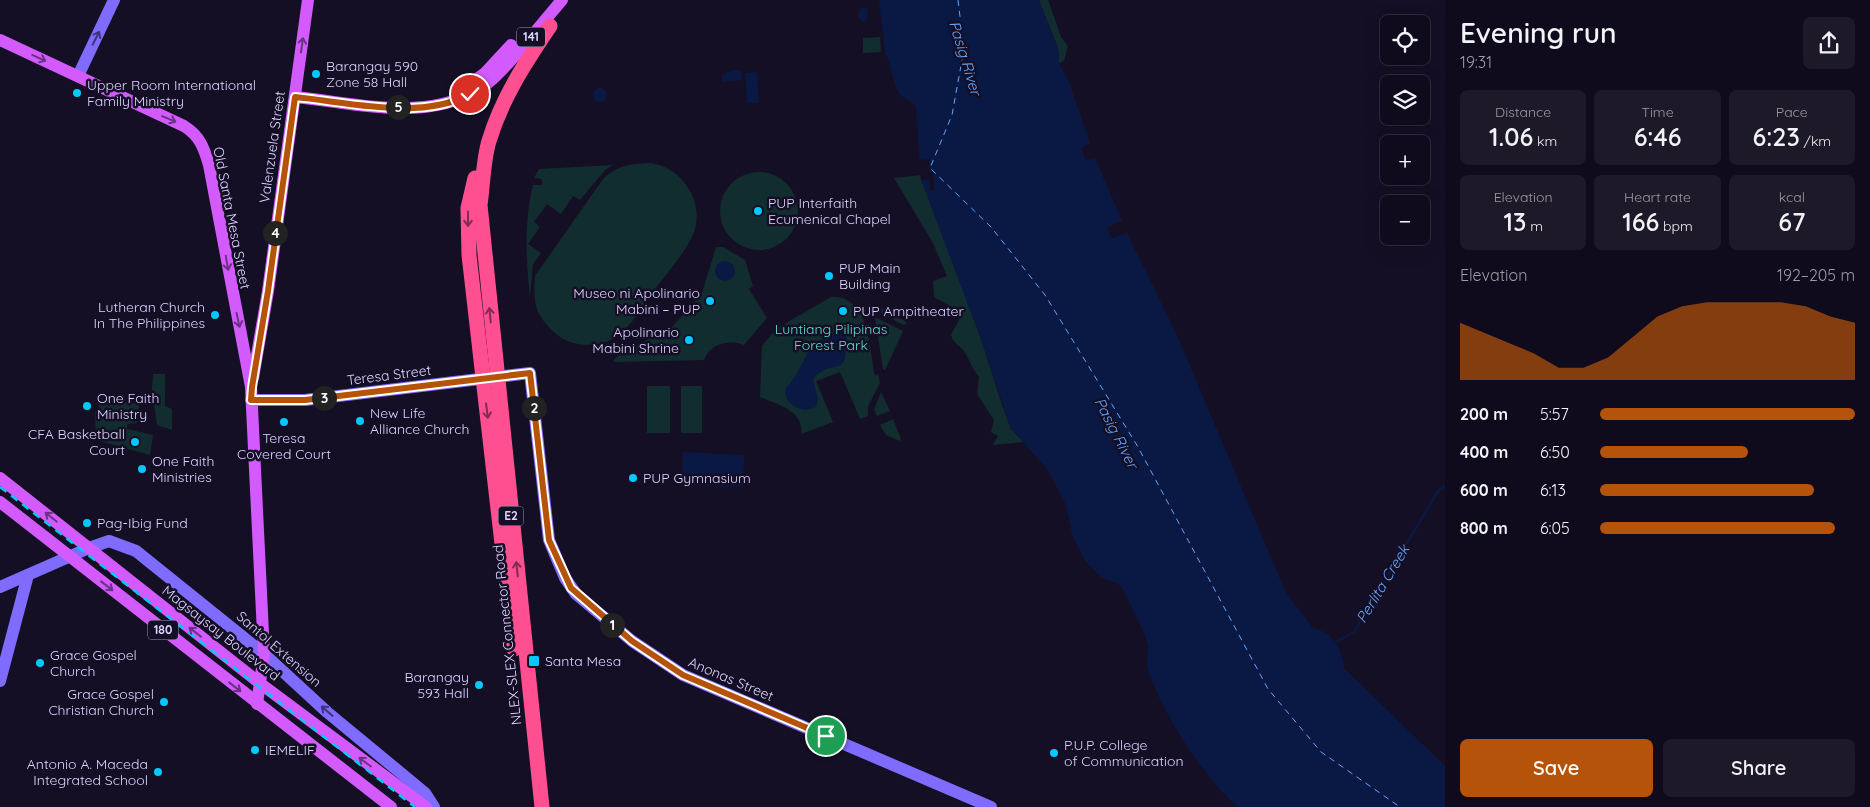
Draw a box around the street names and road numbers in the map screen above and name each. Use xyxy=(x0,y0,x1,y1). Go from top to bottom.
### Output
road number: 141 xyxy=(517,28,545,46)
street label: Valenzuela Street xyxy=(255,90,289,204)
street label: Old Santa Mesa Street xyxy=(209,145,255,291)
street label: Teresa Street xyxy=(346,361,432,389)
road number: E2 xyxy=(498,506,524,526)
street label: NLEX-SLEX Connector Road xyxy=(489,544,525,726)
street label: Magsaysay Boulevard xyxy=(159,581,283,685)
street label: Santol Extension xyxy=(233,607,325,691)
road number: 180 xyxy=(148,620,178,640)
street label: Anonas Street xyxy=(686,653,777,705)

